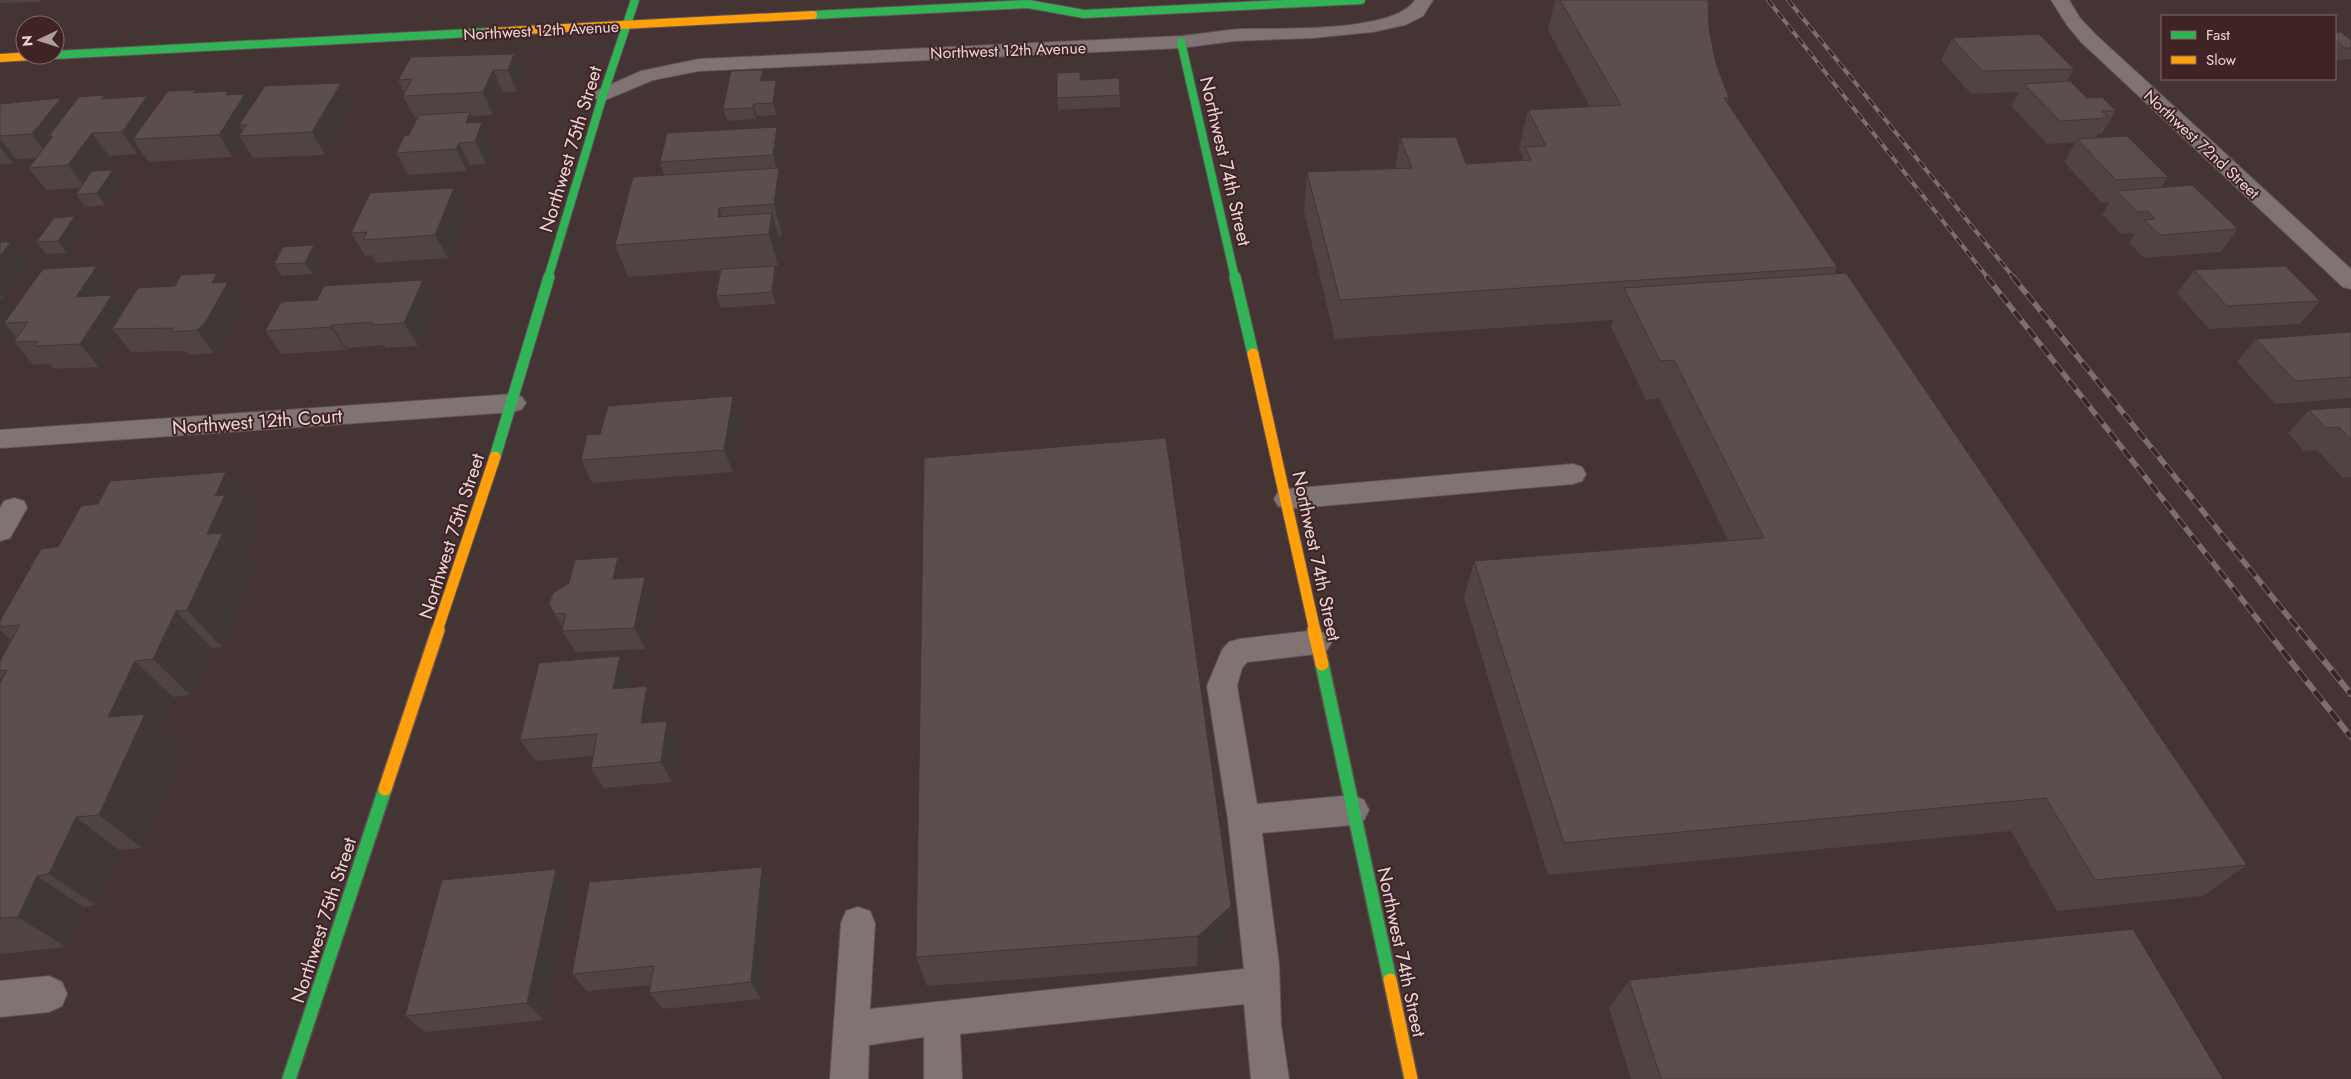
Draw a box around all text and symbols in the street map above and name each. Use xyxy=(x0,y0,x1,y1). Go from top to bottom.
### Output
north arrow xyxy=(15,15,65,65)
street label: Northwest 12th Avenue xyxy=(463,15,619,46)
legend xyxy=(2161,15,2336,80)
text: Fast xyxy=(2206,24,2230,46)
text: N xyxy=(17,35,37,47)
street label: Northwest 12th Avenue xyxy=(930,36,1086,65)
text: Slow xyxy=(2206,49,2237,71)
street label: Northwest 75th Street xyxy=(532,62,609,236)
street label: Northwest 74th Street xyxy=(1193,74,1258,249)
street label: Northwest 72nd Street xyxy=(2139,85,2265,204)
street label: Northwest 12th Court xyxy=(171,402,343,441)
street label: Northwest 75th Street xyxy=(412,449,491,622)
street label: Northwest 74th Street xyxy=(1285,469,1348,644)
street label: Northwest 75th Street xyxy=(284,833,363,1006)
street label: Northwest 74th Street xyxy=(1370,865,1433,1040)

